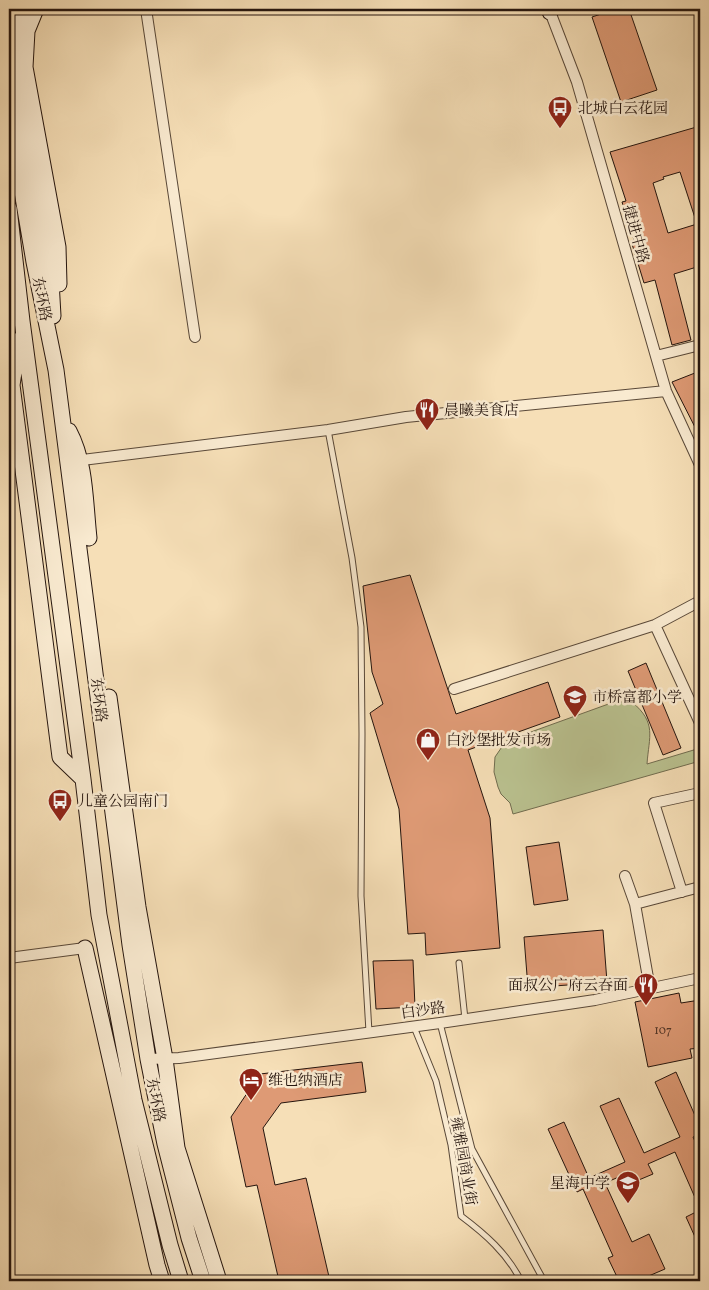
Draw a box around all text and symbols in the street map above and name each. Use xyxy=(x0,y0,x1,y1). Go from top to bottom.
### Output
bus stop icon: 北城白云花园 xyxy=(547,95,573,129)
place label: 北城白云花园 xyxy=(578,99,668,120)
street label: 捷进中路 xyxy=(616,203,653,266)
street label: 东环路 xyxy=(26,275,55,323)
restaurant icon: 晨曦美食店 xyxy=(414,397,440,431)
place label: 晨曦美食店 xyxy=(444,401,519,422)
street label: 东环路 xyxy=(84,677,111,724)
school or university icon: 市桥富都小学 xyxy=(562,684,588,718)
place label: 市桥富都小学 xyxy=(592,688,682,709)
shop icon: 白沙堡批发市场 xyxy=(415,727,441,761)
place label: 白沙堡批发市场 xyxy=(446,731,551,752)
bus stop icon: 儿童公园南门 xyxy=(47,788,73,822)
place label: 儿童公园南门 xyxy=(78,792,168,813)
restaurant icon: 面叔公广府云吞面 xyxy=(633,972,659,1006)
place label: 面叔公广府云吞面 xyxy=(508,976,628,997)
street label: 白沙路 xyxy=(399,998,447,1025)
house number: 107 xyxy=(654,1023,672,1039)
hotel icon: 维也纳酒店 xyxy=(238,1067,264,1101)
place label: 维也纳酒店 xyxy=(268,1071,343,1092)
street label: 东环路 xyxy=(140,1076,169,1124)
street label: 雍雅园商业街 xyxy=(444,1115,481,1207)
school or university icon: 星海中学 xyxy=(615,1170,641,1204)
place label: 星海中学 xyxy=(550,1174,610,1195)

